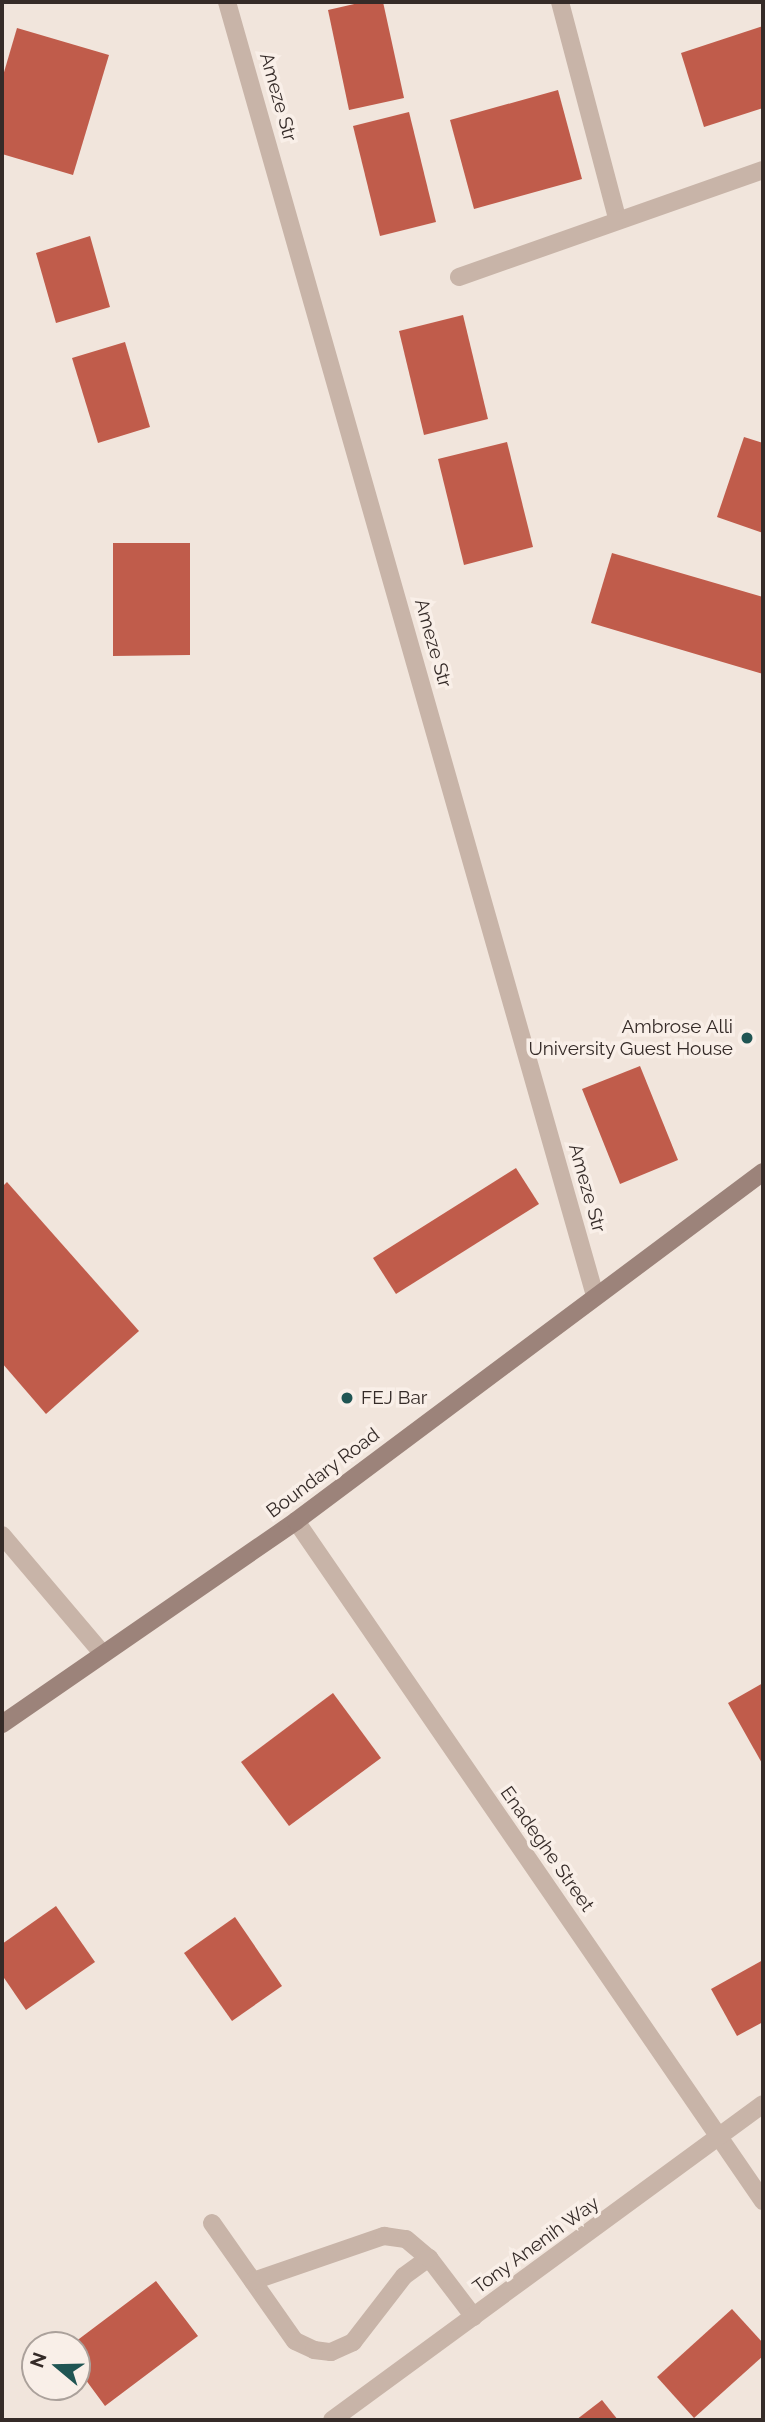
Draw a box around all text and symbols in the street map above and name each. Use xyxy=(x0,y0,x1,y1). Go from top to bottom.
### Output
street label: Ameze Str xyxy=(255,50,301,144)
street label: Ameze Str xyxy=(410,596,456,690)
place label: Ambrose Alli University Guest House xyxy=(528,1016,733,1060)
marker: Ambrose Alli University Guest House xyxy=(739,1030,755,1046)
street label: Ameze Str xyxy=(564,1141,610,1235)
place label: FEJ Bar xyxy=(361,1387,427,1409)
marker: FEJ Bar xyxy=(339,1390,355,1406)
street label: Boundary Road xyxy=(262,1423,384,1523)
street label: Enadeghe Street xyxy=(495,1782,599,1916)
street label: Tony Anenih Way xyxy=(468,2191,604,2299)
north arrow xyxy=(21,2331,91,2401)
text: N xyxy=(25,2349,51,2370)

